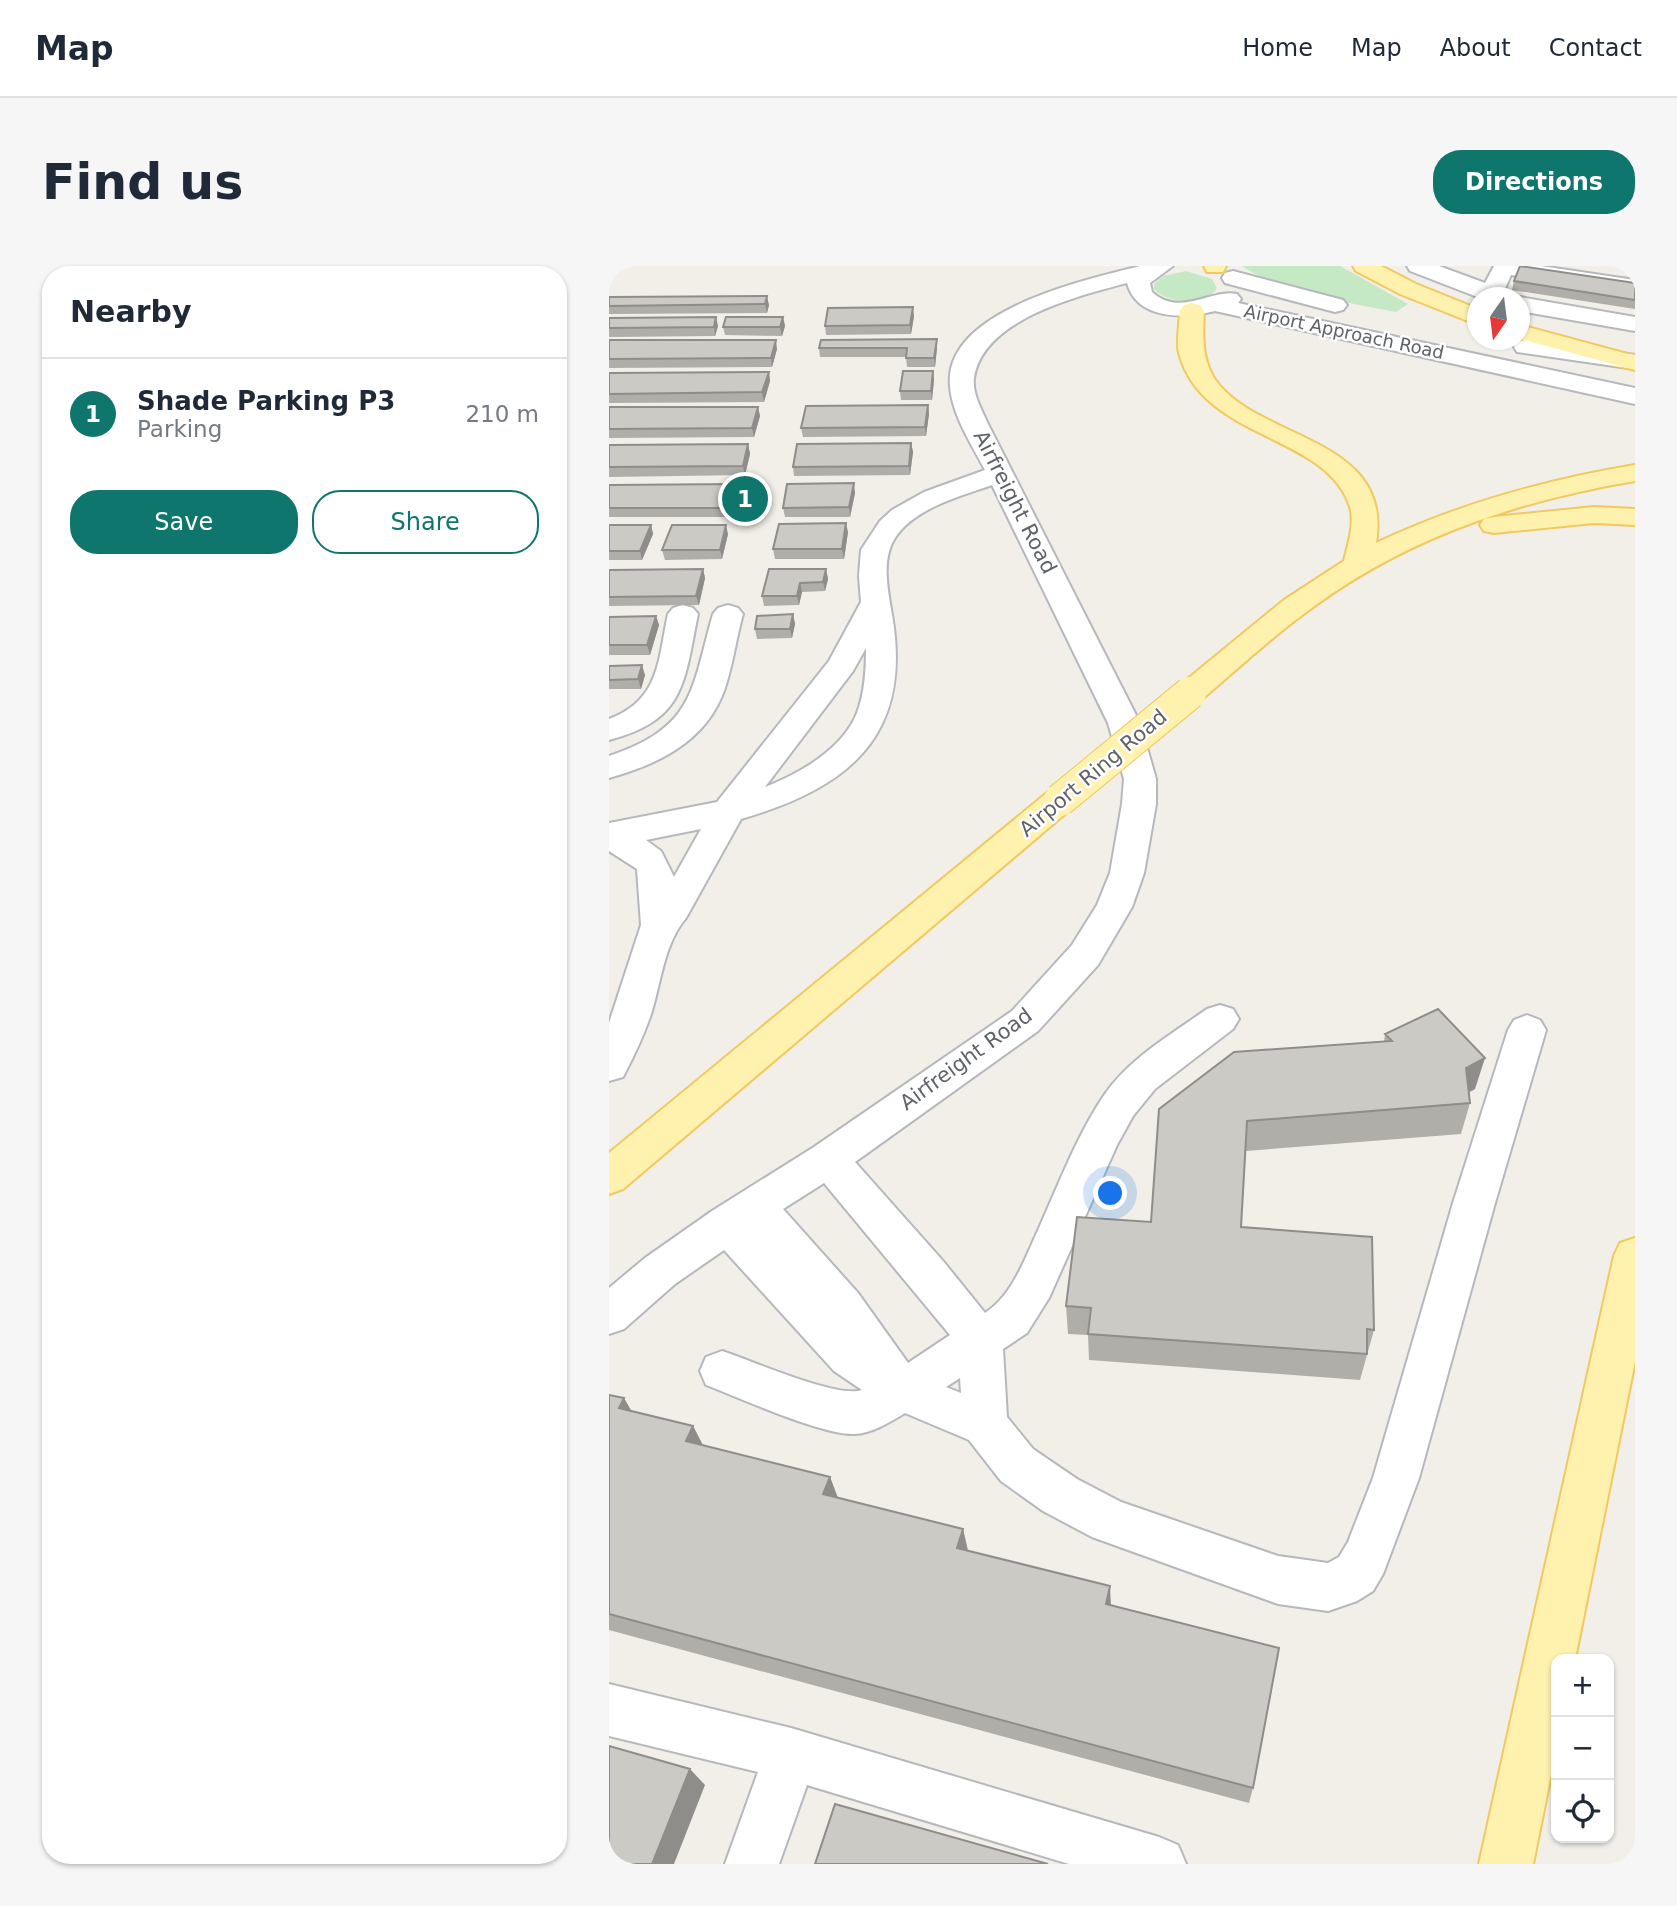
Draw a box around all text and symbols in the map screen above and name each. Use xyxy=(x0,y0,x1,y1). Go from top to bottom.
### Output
text: Map xyxy=(35,29,114,68)
text: Home xyxy=(1242,34,1313,62)
text: Map xyxy=(1351,34,1402,62)
text: About xyxy=(1440,34,1511,62)
text: Contact xyxy=(1549,34,1642,62)
button: Directions xyxy=(1433,150,1635,214)
text: Find us xyxy=(42,154,243,211)
north arrow xyxy=(1467,287,1530,350)
text: Nearby xyxy=(70,294,192,329)
street label: Airport Approach Road xyxy=(1242,300,1446,363)
text: Shade Parking P3 xyxy=(137,386,395,416)
text: 1 xyxy=(85,401,101,427)
text: 210 m xyxy=(465,401,539,427)
text: Parking xyxy=(137,416,222,442)
street label: Airfreight Road xyxy=(969,426,1061,578)
pin: 1 xyxy=(722,473,768,525)
button: Save xyxy=(70,490,298,554)
button: Share xyxy=(312,490,539,554)
street label: Airport Ring Road xyxy=(1014,704,1172,842)
street label: Airfreight Road xyxy=(895,1003,1037,1115)
your location xyxy=(1093,1176,1127,1210)
map controls xyxy=(1551,1654,1614,1843)
button: + xyxy=(1551,1654,1614,1717)
button: − xyxy=(1551,1717,1614,1780)
button: locate xyxy=(1551,1780,1614,1843)

